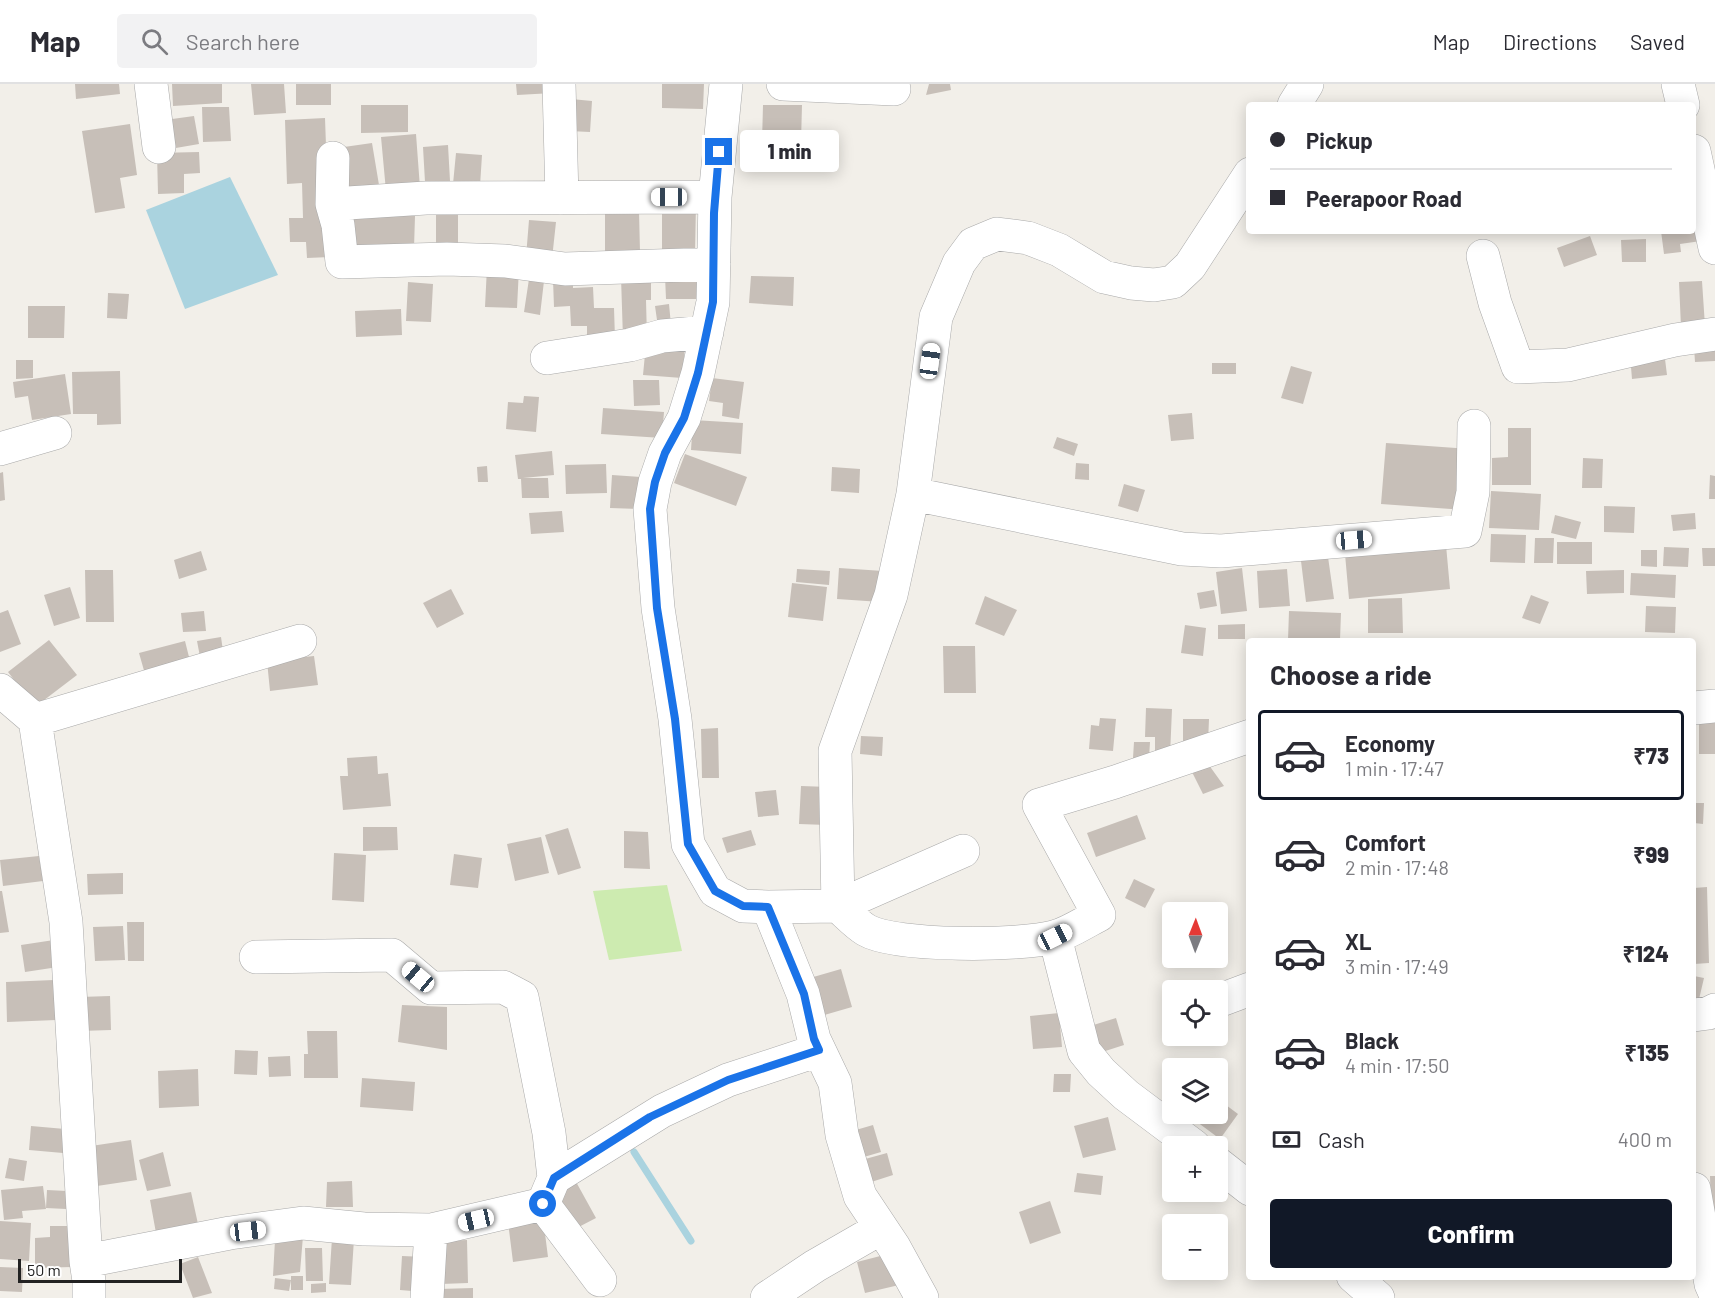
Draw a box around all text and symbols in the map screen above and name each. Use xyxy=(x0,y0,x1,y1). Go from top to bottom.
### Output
search box xyxy=(117,14,537,68)
text: Map xyxy=(30,24,81,58)
icon: search xyxy=(138,25,171,58)
text: Search here xyxy=(186,28,300,54)
text: Map xyxy=(1433,29,1470,54)
text: Directions xyxy=(1503,29,1597,54)
text: Saved xyxy=(1630,29,1685,54)
text: Pickup xyxy=(1306,127,1373,153)
callout: 1 min xyxy=(740,131,839,173)
route end xyxy=(705,138,732,165)
text: 1 min xyxy=(768,139,811,163)
text: Peerapoor Road xyxy=(1306,185,1462,211)
car xyxy=(651,188,687,206)
car xyxy=(919,342,941,380)
car xyxy=(1335,529,1373,551)
text: Choose a ride xyxy=(1270,658,1432,690)
icon: car xyxy=(1273,728,1327,782)
text: Economy xyxy=(1345,730,1435,756)
text: ₹73 xyxy=(1633,742,1669,768)
text: 1 min · 17:47 xyxy=(1345,756,1444,780)
icon: car xyxy=(1273,827,1327,881)
text: Comfort xyxy=(1345,829,1426,855)
text: ₹99 xyxy=(1633,841,1669,867)
text: 2 min · 17:48 xyxy=(1345,855,1449,879)
north arrow xyxy=(1162,902,1228,968)
map controls xyxy=(1162,902,1228,1280)
car xyxy=(1035,921,1075,953)
icon: car xyxy=(1273,926,1327,980)
text: XL xyxy=(1345,928,1371,954)
text: ₹124 xyxy=(1622,940,1669,966)
text: 3 min · 17:49 xyxy=(1345,954,1449,978)
car xyxy=(398,959,438,995)
button: locate xyxy=(1162,980,1228,1046)
icon: car xyxy=(1273,1025,1327,1079)
text: Black xyxy=(1345,1027,1399,1053)
text: ₹135 xyxy=(1625,1039,1669,1065)
text: 4 min · 17:50 xyxy=(1345,1053,1449,1077)
button: layers xyxy=(1162,1058,1228,1124)
icon: cash xyxy=(1270,1123,1303,1156)
text: Cash xyxy=(1318,1126,1365,1152)
text: 400 m xyxy=(1618,1127,1672,1151)
button: + xyxy=(1162,1136,1228,1202)
route start xyxy=(529,1190,556,1217)
button: Confirm xyxy=(1270,1199,1672,1268)
car xyxy=(456,1207,496,1233)
button: − xyxy=(1162,1214,1228,1280)
car xyxy=(229,1220,267,1242)
scale bar xyxy=(18,1256,182,1284)
text: 50 m xyxy=(27,1260,61,1279)

